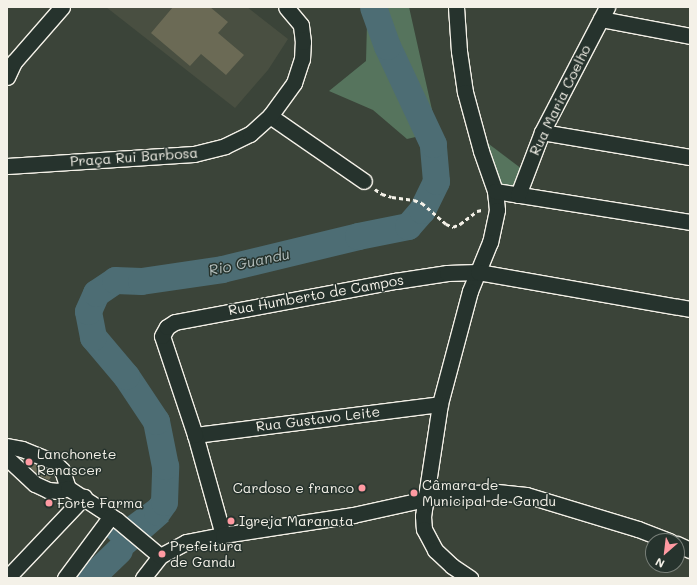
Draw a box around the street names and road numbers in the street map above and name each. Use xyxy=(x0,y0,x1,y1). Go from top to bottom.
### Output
street label: Rua Maria Coelho xyxy=(526,42,594,158)
street label: Praça Rui Barbosa xyxy=(69,144,199,170)
street label: Rua Humberto de Campos xyxy=(227,271,405,319)
street label: Rua Gustavo Leite xyxy=(255,403,381,435)

